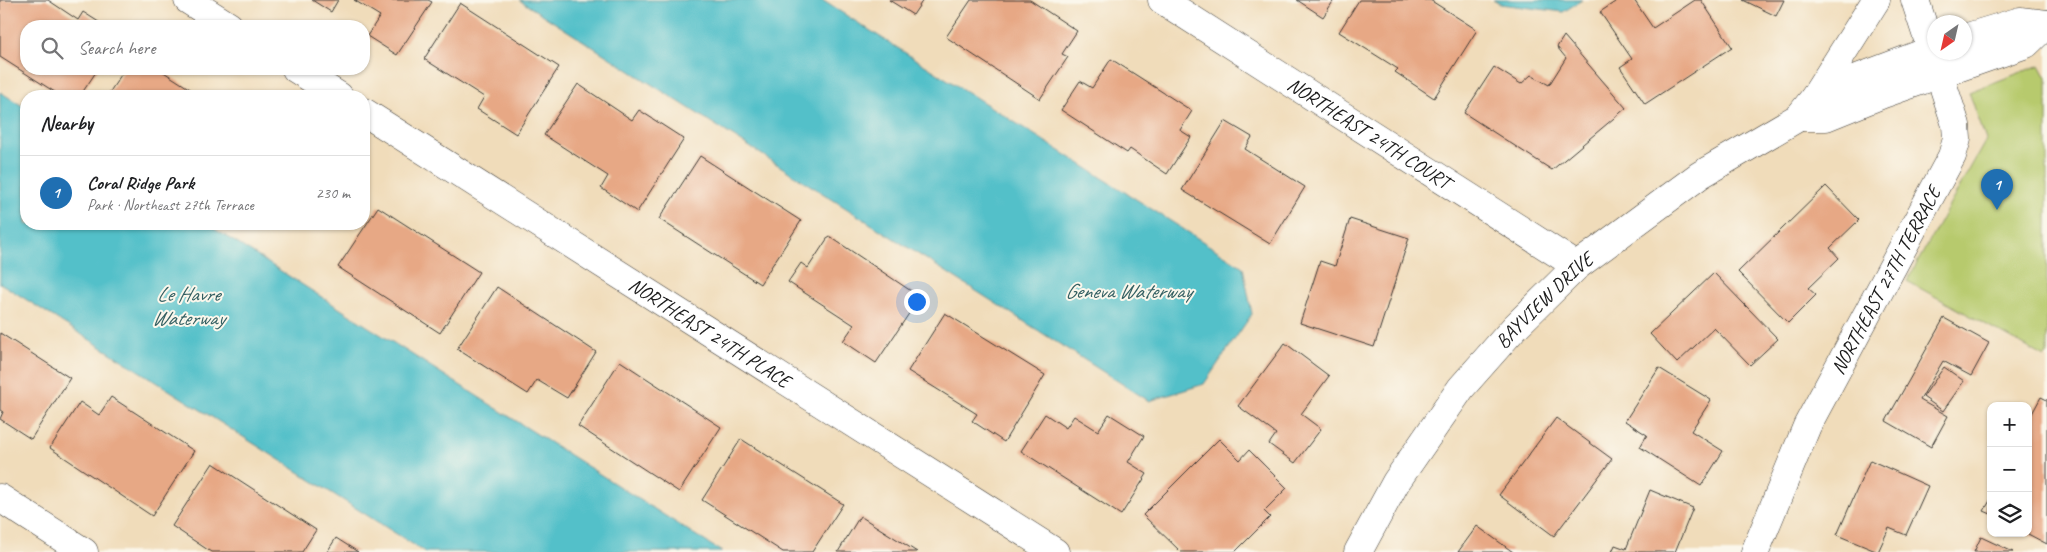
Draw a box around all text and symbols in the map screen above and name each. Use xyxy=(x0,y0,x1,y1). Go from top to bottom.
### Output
north arrow xyxy=(1927,15,1972,60)
search box xyxy=(20,20,370,75)
icon: search xyxy=(38,34,66,62)
text: Search here xyxy=(78,36,155,60)
street label: NORTHEAST 24TH COURT xyxy=(1283,72,1459,197)
text: Nearby xyxy=(40,110,93,136)
pin: 1 xyxy=(1981,169,2013,210)
text: Coral Ridge Park xyxy=(87,171,194,195)
street label: NORTHEAST 27TH TERRACE xyxy=(1825,179,1948,379)
text: 1 xyxy=(52,183,60,203)
text: 230 m xyxy=(316,183,350,203)
text: Park · Northeast 27th Terrace xyxy=(87,195,254,215)
street label: BAYVIEW DRIVE xyxy=(1490,245,1600,354)
street label: NORTHEAST 24TH PLACE xyxy=(624,272,798,395)
water label: Geneva Waterway xyxy=(1065,278,1195,304)
water label: Le Havre Waterway xyxy=(152,281,228,331)
your location xyxy=(904,289,930,315)
map controls xyxy=(1987,402,2032,537)
button: + xyxy=(1987,402,2032,447)
button: − xyxy=(1987,447,2032,492)
button: layers xyxy=(1987,492,2032,537)

